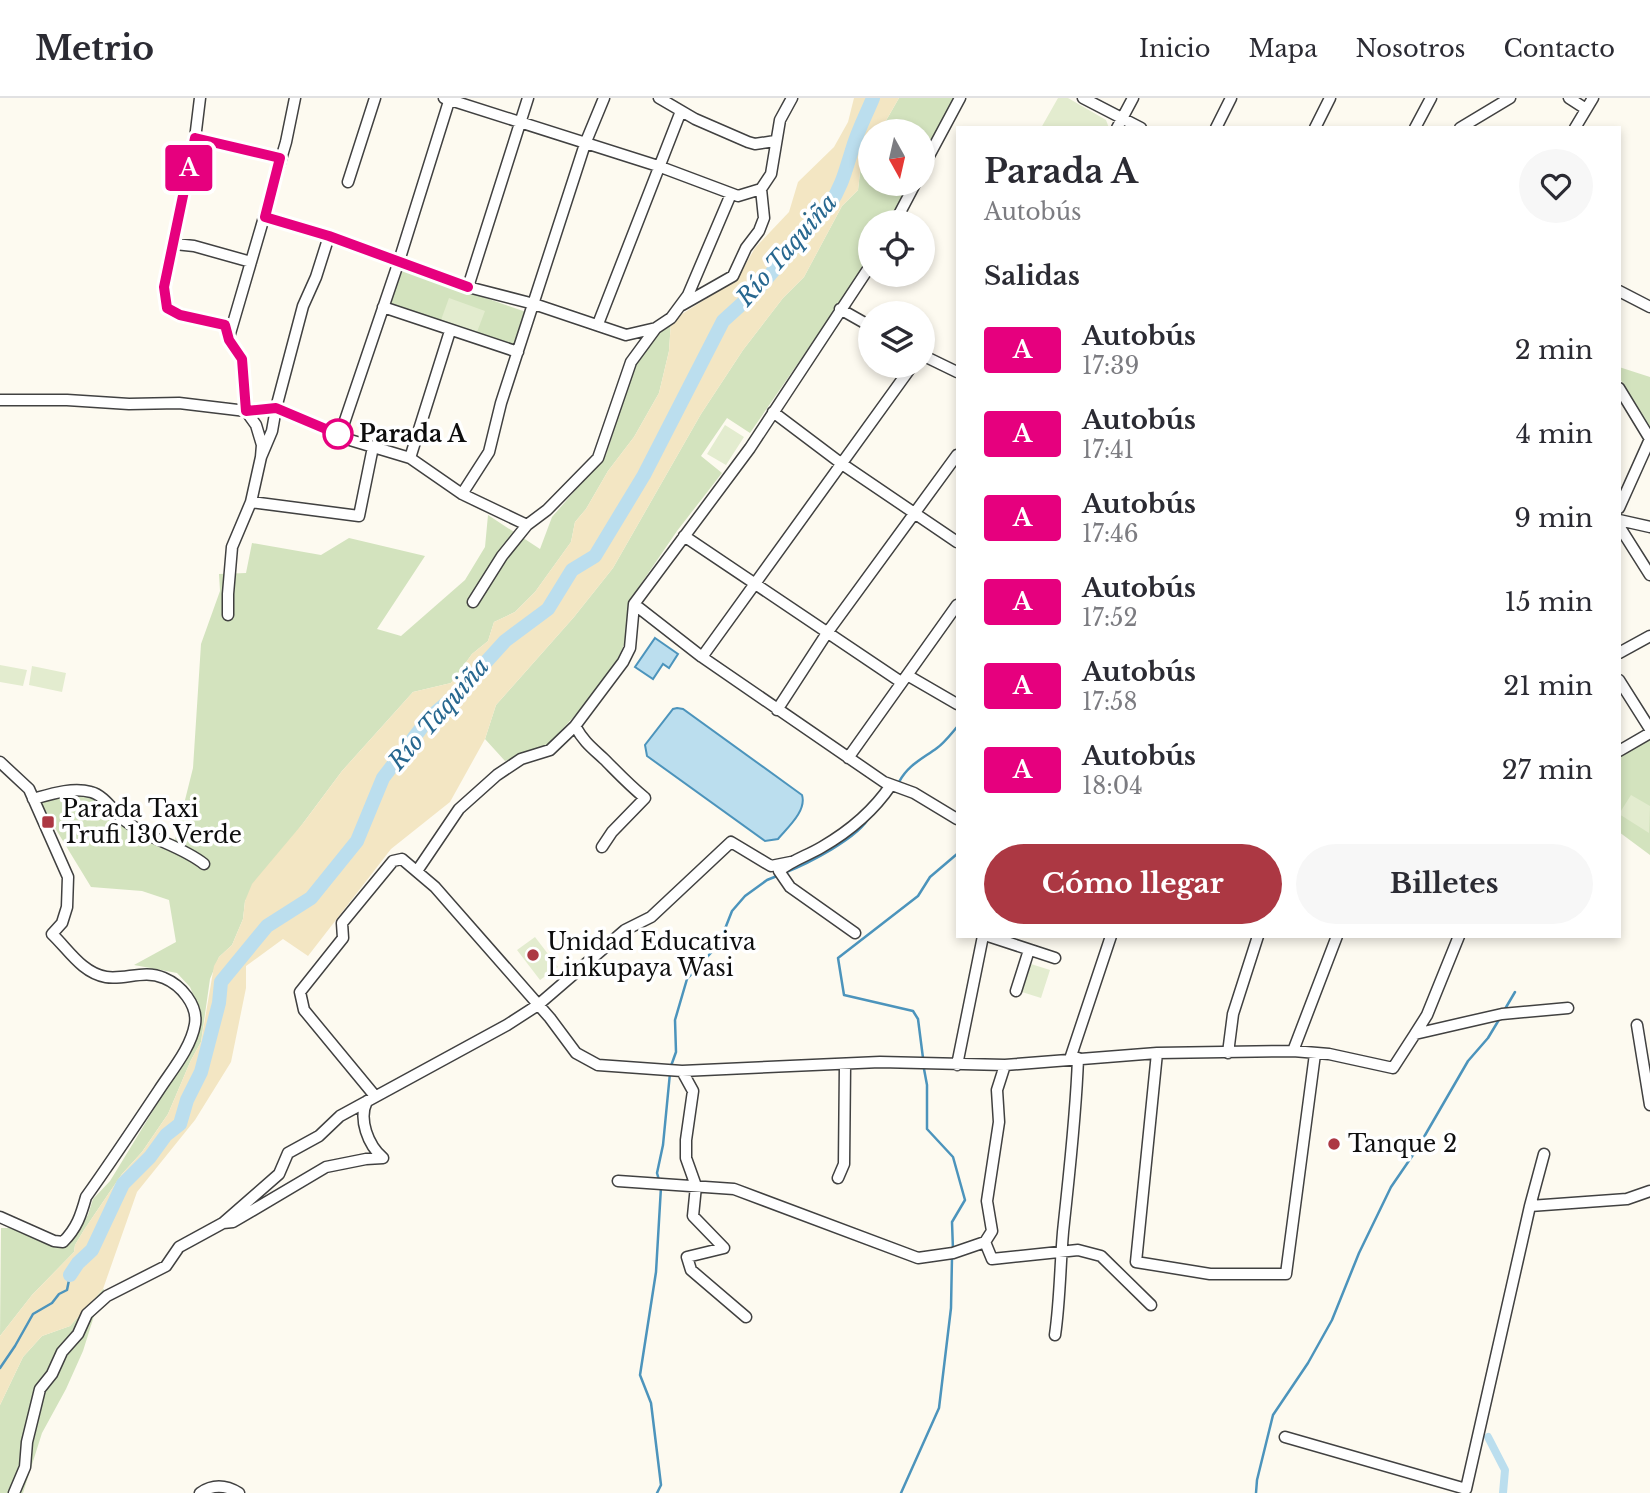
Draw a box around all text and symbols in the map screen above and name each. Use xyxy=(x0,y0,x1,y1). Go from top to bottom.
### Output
text: Metrio xyxy=(35,28,154,69)
text: Inicio xyxy=(1139,34,1210,63)
text: Mapa xyxy=(1248,34,1317,63)
text: Nosotros xyxy=(1355,34,1466,63)
text: Contacto xyxy=(1504,34,1615,63)
north arrow xyxy=(858,119,934,196)
map controls xyxy=(858,119,935,378)
line badge: A xyxy=(166,145,212,191)
button: heart xyxy=(1519,149,1593,223)
text: Parada A xyxy=(984,151,1138,192)
text: A xyxy=(179,153,199,182)
water label: Río Taquiña xyxy=(729,188,843,312)
text: Autobús xyxy=(984,198,1082,226)
button: locate xyxy=(858,210,935,287)
text: Salidas xyxy=(984,260,1080,292)
button: layers xyxy=(858,301,935,378)
text: Autobús xyxy=(1082,320,1196,352)
text: 2 min xyxy=(1515,334,1593,366)
text: A xyxy=(1013,335,1032,364)
text: 17:39 xyxy=(1082,352,1139,380)
text: Autobús xyxy=(1082,404,1196,436)
text: 4 min xyxy=(1516,418,1593,450)
marker: Parada A xyxy=(323,419,353,449)
text: A xyxy=(1013,419,1032,448)
place label: Parada A xyxy=(359,420,467,448)
text: 17:41 xyxy=(1082,436,1134,464)
text: Autobús xyxy=(1082,488,1196,520)
text: 9 min xyxy=(1514,502,1593,534)
text: A xyxy=(1013,503,1032,532)
text: 17:46 xyxy=(1082,520,1139,548)
text: Autobús xyxy=(1082,572,1196,604)
text: 15 min xyxy=(1504,586,1593,618)
text: A xyxy=(1013,587,1032,616)
text: 17:52 xyxy=(1082,604,1138,632)
water label: Río Taquiña xyxy=(381,652,495,776)
text: Autobús xyxy=(1082,656,1196,688)
text: 21 min xyxy=(1503,670,1593,702)
text: A xyxy=(1013,671,1032,700)
text: 17:58 xyxy=(1082,688,1137,716)
text: Autobús xyxy=(1082,740,1196,772)
text: 27 min xyxy=(1502,754,1593,786)
text: A xyxy=(1013,755,1032,784)
text: 18:04 xyxy=(1082,772,1143,800)
place label: Parada Taxi Trufi 130 Verde xyxy=(62,795,242,849)
marker: Parada Taxi Trufi 130 Verde xyxy=(40,814,56,830)
button: Cómo llegar xyxy=(984,844,1282,924)
button: Billetes xyxy=(1296,844,1593,924)
place label: Unidad Educativa Linkupaya Wasi xyxy=(547,928,756,982)
marker: Unidad Educativa Linkupaya Wasi xyxy=(525,947,541,963)
place label: Tanque 2 xyxy=(1348,1130,1457,1158)
marker: Tanque 2 xyxy=(1326,1136,1342,1152)

